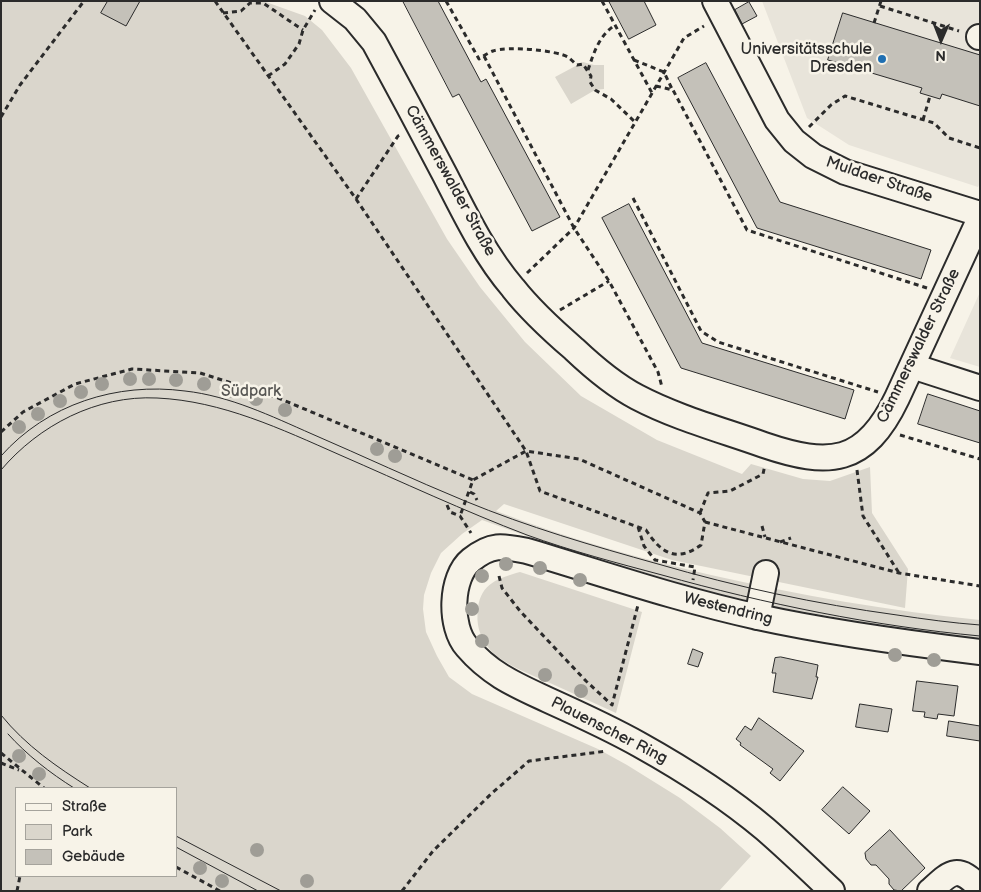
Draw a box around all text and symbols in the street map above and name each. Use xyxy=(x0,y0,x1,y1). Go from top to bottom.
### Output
north arrow xyxy=(916,15,966,65)
place label: Universitätsschule Dresden xyxy=(740,40,872,78)
text: N xyxy=(935,47,946,64)
marker: Universitätsschule Dresden xyxy=(876,53,888,65)
street label: Cämmerswalder Straße xyxy=(401,102,499,260)
street label: Muldaer Straße xyxy=(823,153,935,207)
street label: Cämmerswalder Straße xyxy=(873,266,965,426)
park label: Südpark xyxy=(221,382,281,402)
street label: Westendring xyxy=(682,589,774,629)
street label: Plauenscher Ring xyxy=(548,693,670,769)
legend xyxy=(15,787,178,877)
text: Straße xyxy=(62,797,107,816)
text: Park xyxy=(62,822,92,841)
text: Gebäude xyxy=(62,847,125,866)

